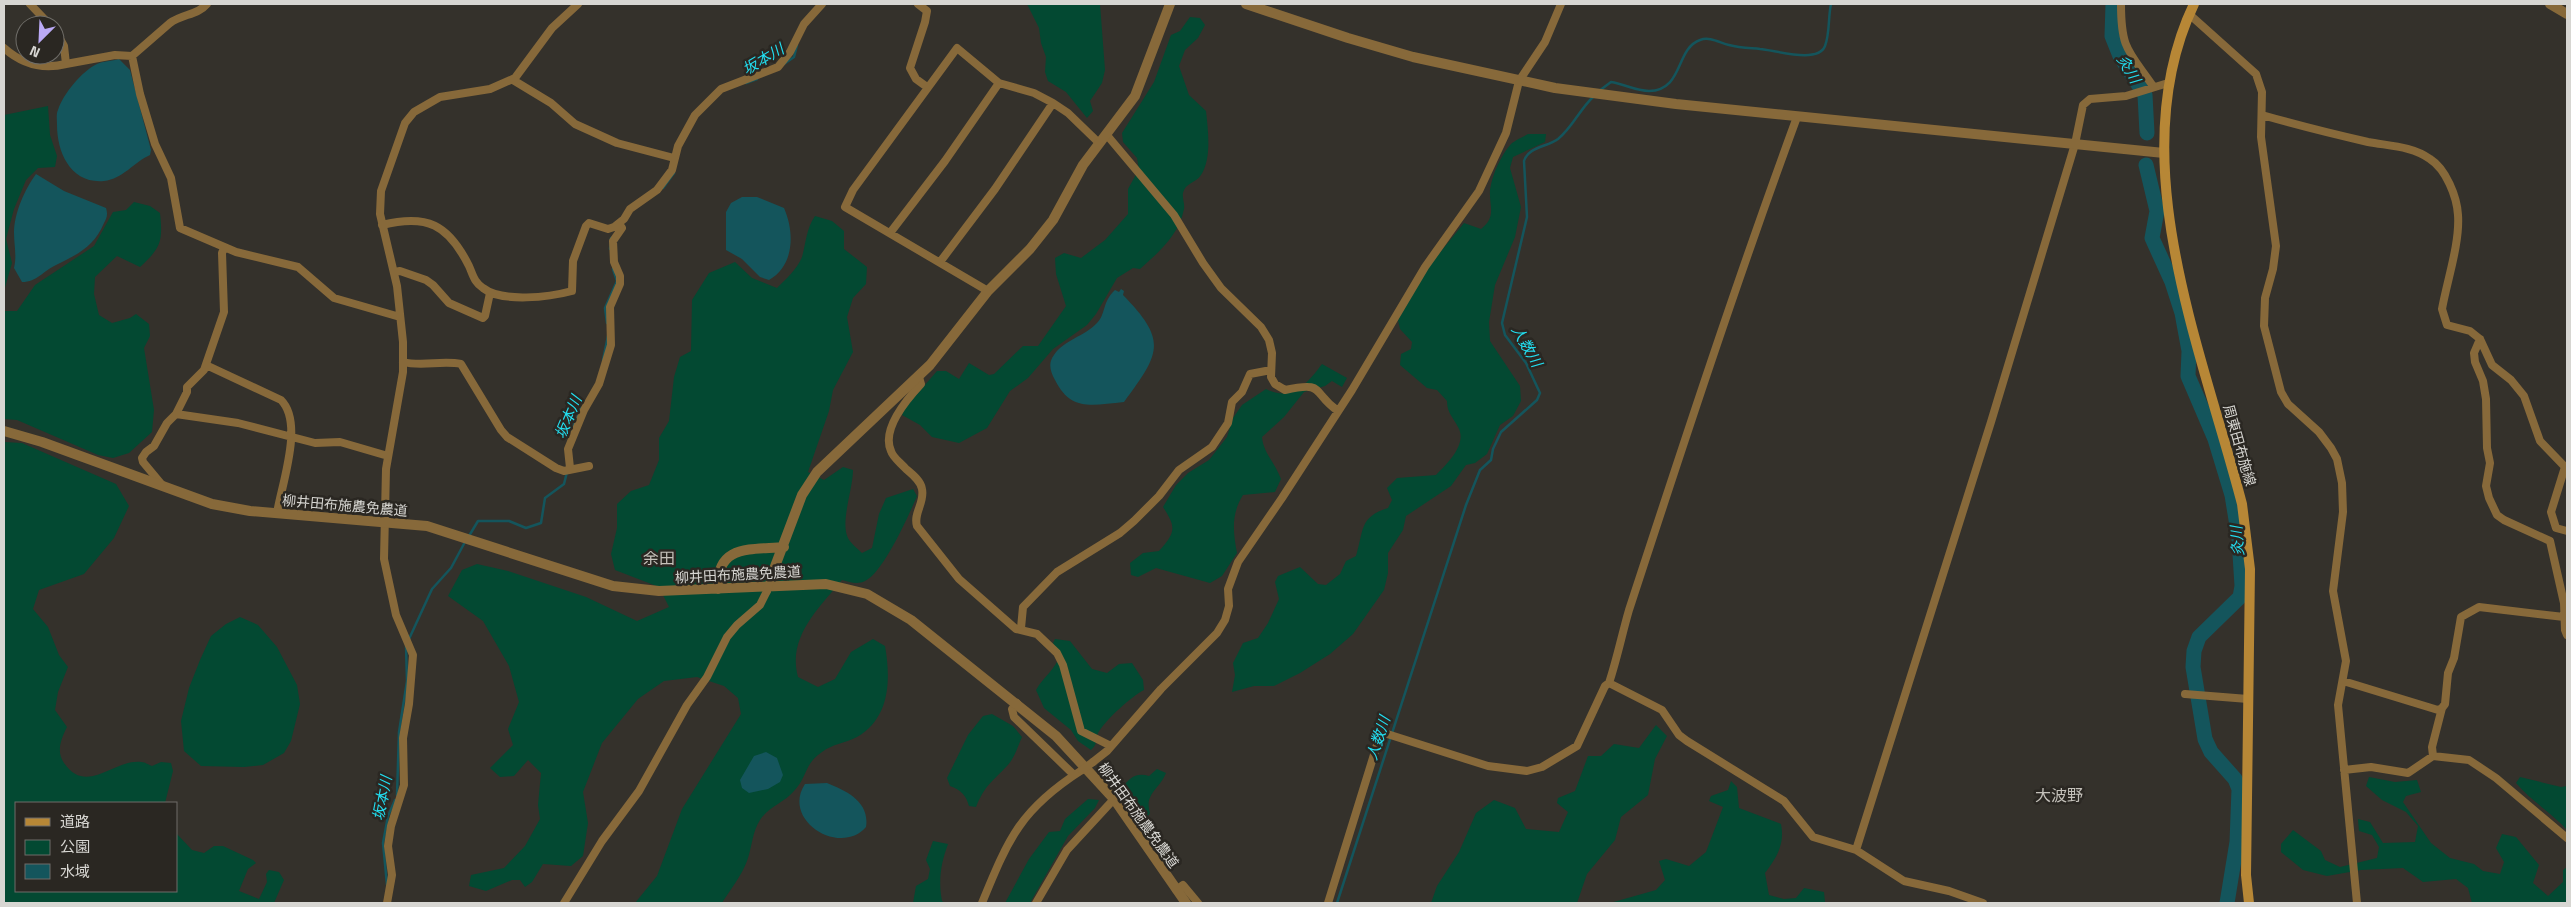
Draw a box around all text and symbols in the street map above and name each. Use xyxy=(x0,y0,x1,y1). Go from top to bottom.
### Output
north arrow xyxy=(15,15,65,65)
water label: 坂本川 xyxy=(738,37,790,80)
text: N xyxy=(26,41,43,64)
water label: 灸川 xyxy=(2111,50,2148,89)
water label: 人数川 xyxy=(1506,321,1549,373)
water label: 坂本川 xyxy=(549,390,588,442)
street label: 周東田布施線 xyxy=(2218,402,2262,488)
street label: 柳井田布施農免農道 xyxy=(281,489,409,521)
water label: 灸川 xyxy=(2224,523,2250,557)
district label: 余田 xyxy=(643,546,675,570)
street label: 柳井田布施農免農道 xyxy=(675,560,801,588)
water label: 人数川 xyxy=(1360,711,1397,763)
street label: 柳井田布施農免農道 xyxy=(1093,758,1185,872)
water label: 坂本川 xyxy=(366,772,398,822)
district label: 大波野 xyxy=(2035,783,2083,807)
legend xyxy=(15,802,178,892)
text: 道路 xyxy=(60,810,90,833)
text: 公園 xyxy=(60,835,90,858)
text: 水域 xyxy=(60,860,90,883)

